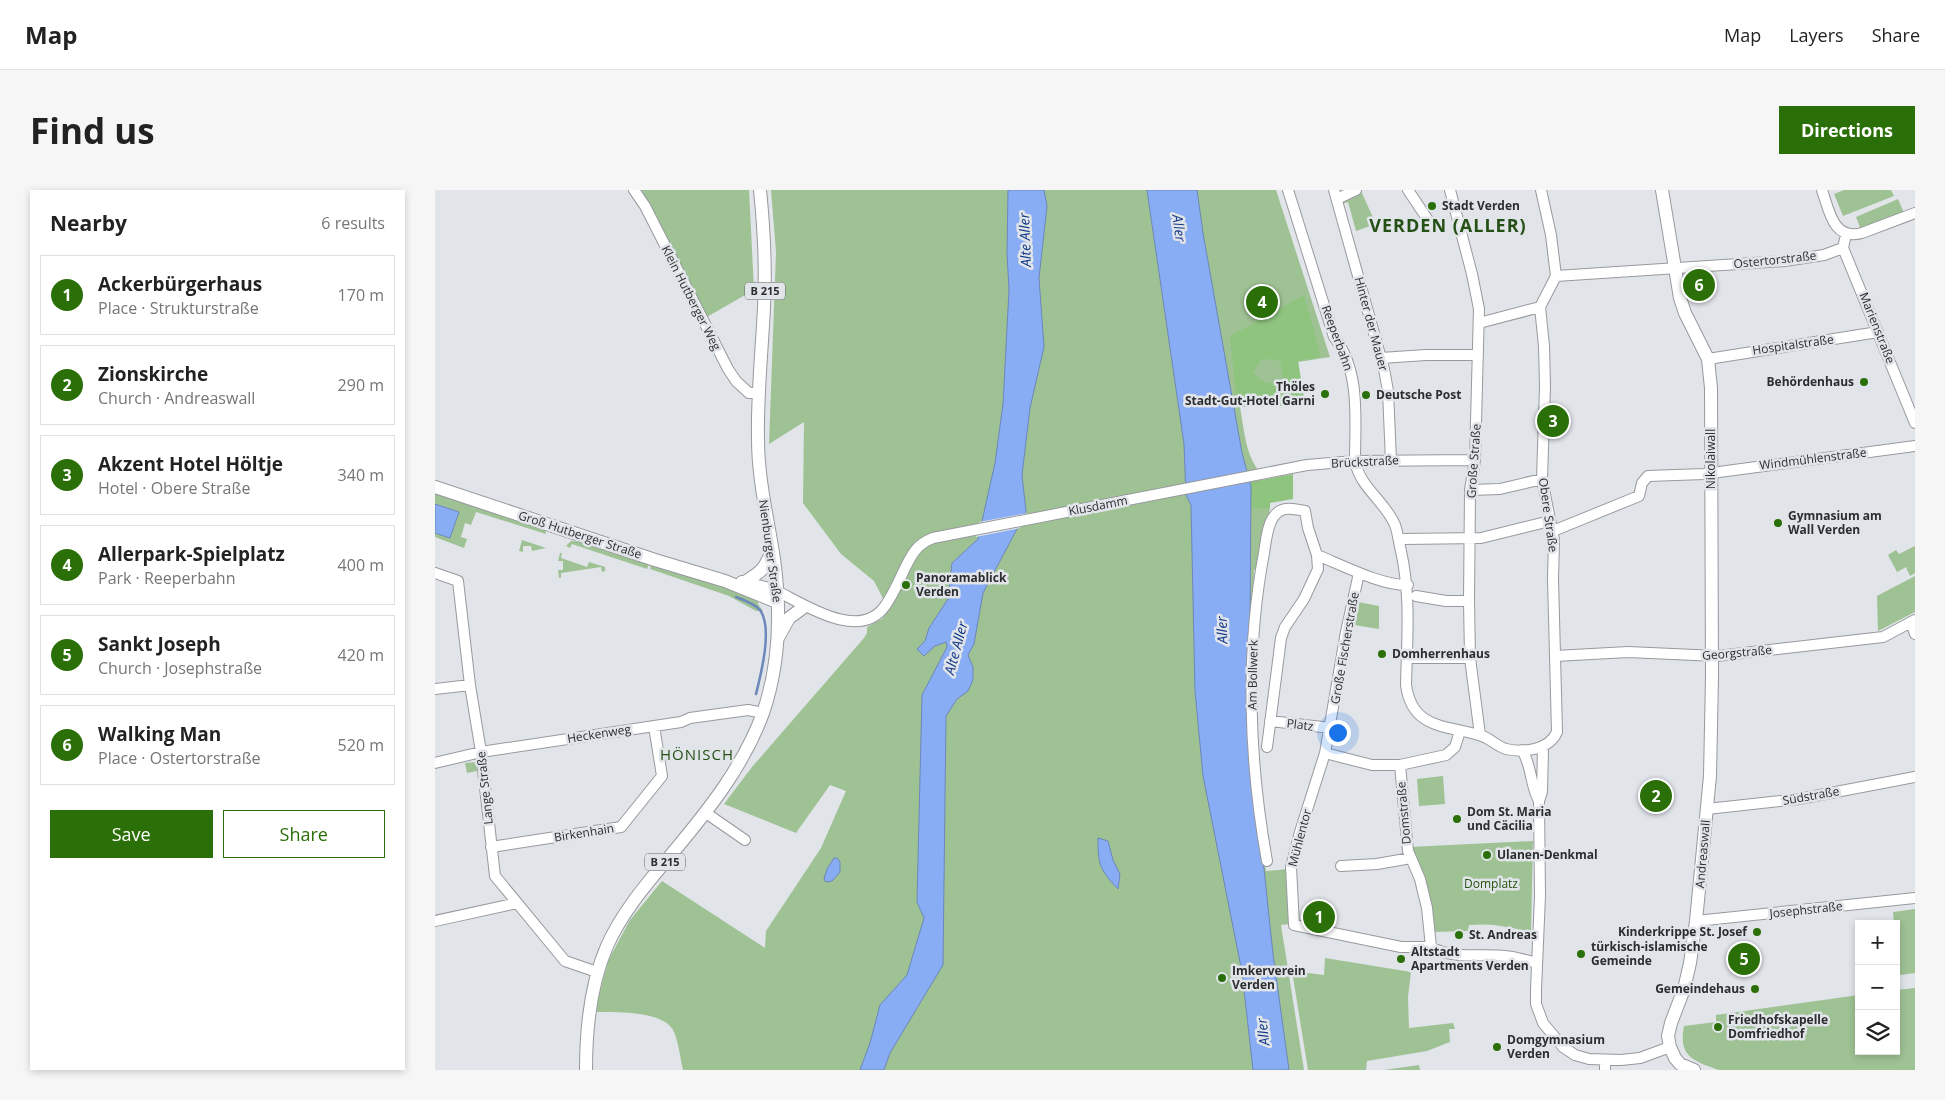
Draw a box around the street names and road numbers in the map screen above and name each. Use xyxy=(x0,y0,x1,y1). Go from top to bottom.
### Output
street label: Klein Hutberger Weg xyxy=(658,242,726,354)
street label: Ostertorstraße xyxy=(1733,247,1817,272)
street label: Hinter der Mauer xyxy=(1351,275,1392,373)
road number: B 215 xyxy=(745,282,785,300)
street label: Marienstraße xyxy=(1855,290,1900,366)
street label: Reeperbahn xyxy=(1318,303,1357,373)
street label: Hospitalstraße xyxy=(1751,330,1835,359)
street label: Große Straße xyxy=(1462,423,1485,499)
street label: Nikolaiwall xyxy=(1702,429,1719,489)
street label: Windmühlenstraße xyxy=(1759,443,1868,473)
street label: Brückstraße xyxy=(1331,451,1400,472)
street label: Obere Straße xyxy=(1535,477,1562,553)
street label: Klusdamm xyxy=(1067,491,1129,520)
street label: Nienburger Straße xyxy=(755,498,786,604)
street label: Groß Hutberger Straße xyxy=(516,507,644,563)
street label: Große Fischerstraße xyxy=(1326,590,1363,705)
street label: Am Bollwerk xyxy=(1243,639,1262,710)
street label: Georgstraße xyxy=(1701,641,1773,664)
street label: Platz xyxy=(1286,714,1315,735)
street label: Heckenweg xyxy=(566,720,632,747)
street label: Lange Straße xyxy=(472,750,497,825)
street label: Domstraße xyxy=(1392,781,1415,845)
street label: Südstraße xyxy=(1781,782,1841,809)
street label: Mühlentor xyxy=(1284,807,1315,869)
street label: Birkenhain xyxy=(553,819,615,846)
street label: Andreaswall xyxy=(1691,819,1714,889)
road number: B 215 xyxy=(645,854,685,870)
street label: Josephstraße xyxy=(1768,897,1844,922)

